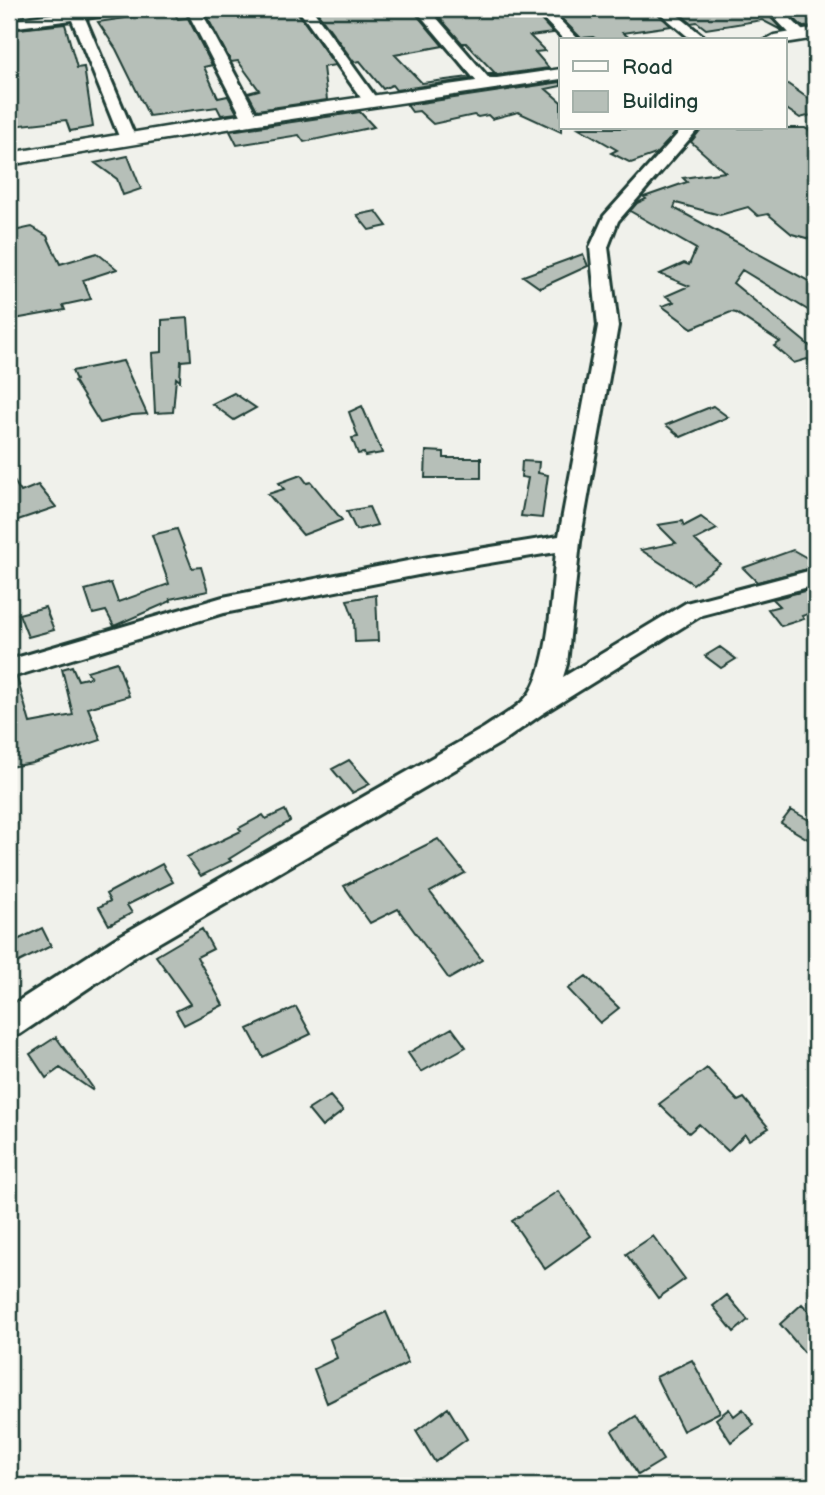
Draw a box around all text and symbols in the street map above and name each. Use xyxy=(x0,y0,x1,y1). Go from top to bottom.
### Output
legend xyxy=(559,38,786,130)
text: Road xyxy=(622,55,673,80)
text: Building xyxy=(622,89,698,114)

